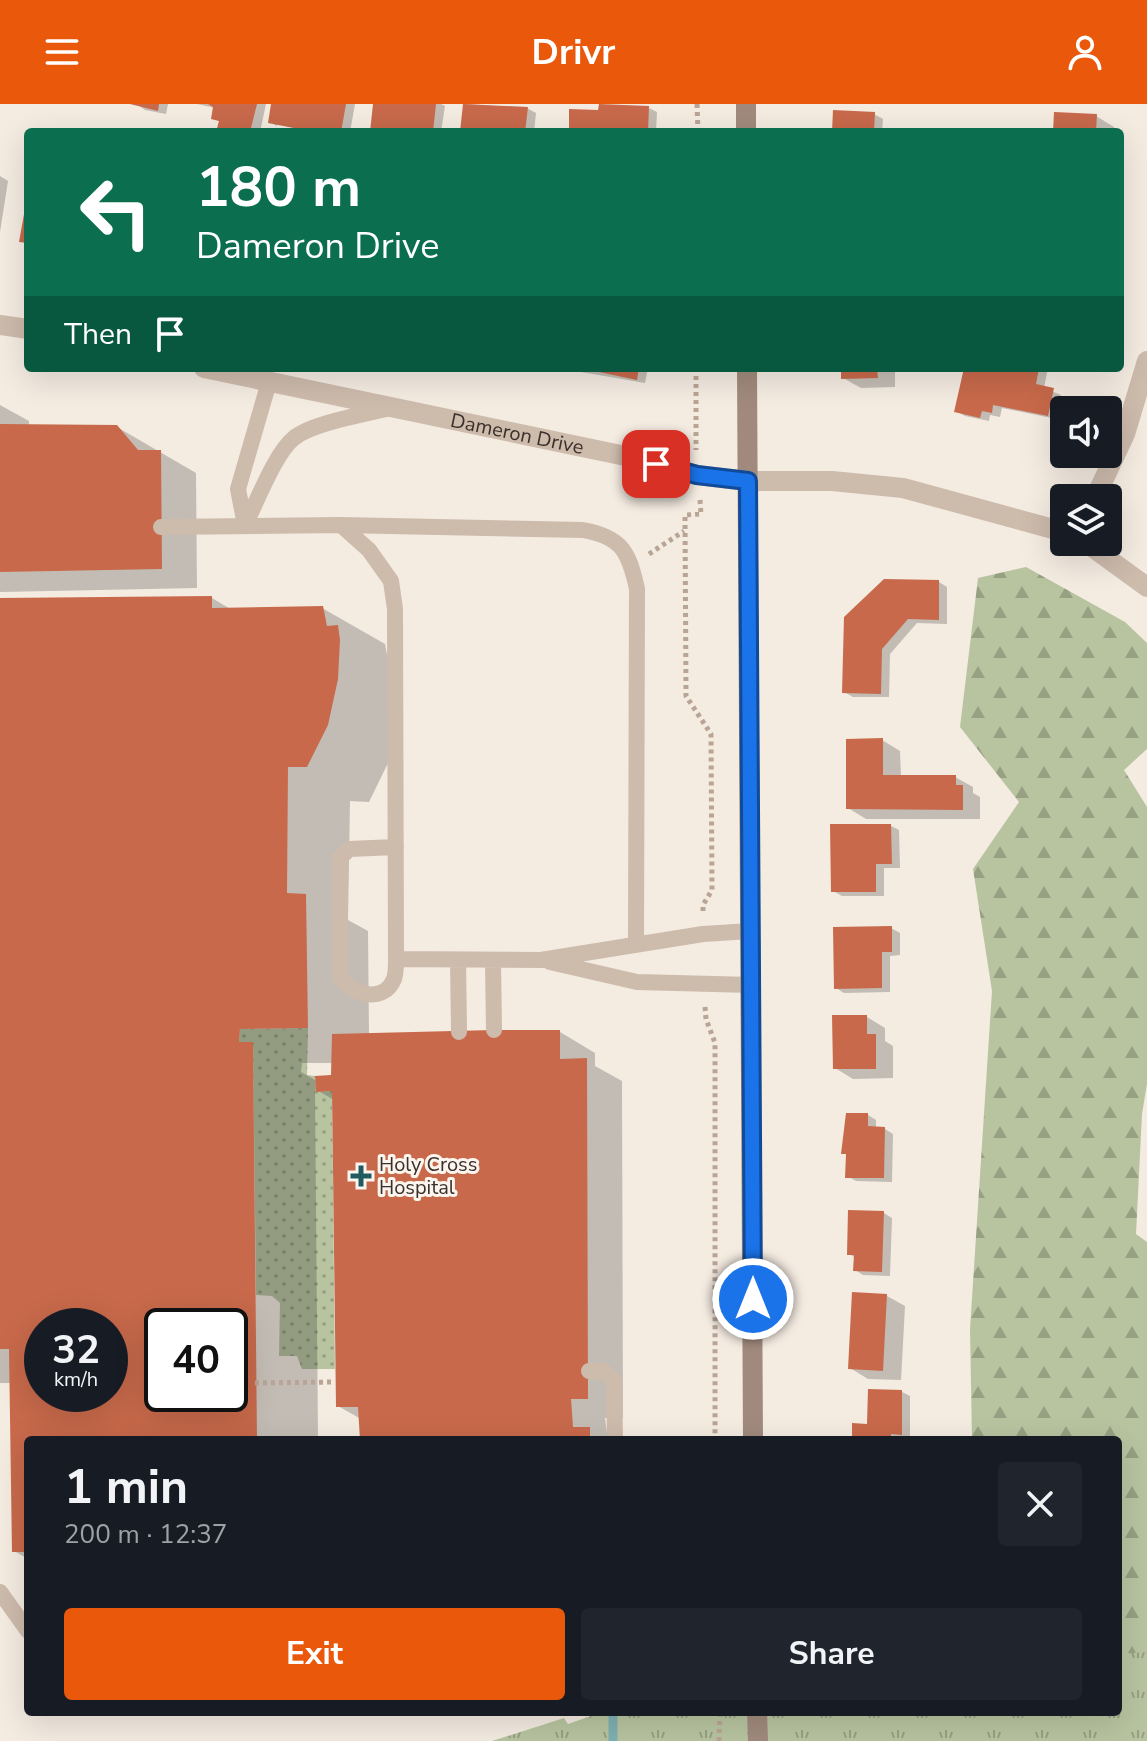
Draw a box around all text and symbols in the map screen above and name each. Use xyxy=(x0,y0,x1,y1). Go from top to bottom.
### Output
text: Drivr xyxy=(532,28,615,77)
icon: menu xyxy=(40,30,84,74)
icon: person xyxy=(1063,30,1107,74)
text: 180 m xyxy=(196,149,361,226)
icon: left xyxy=(64,160,168,264)
text: Dameron Drive xyxy=(196,222,440,271)
icon: arrive xyxy=(148,312,192,356)
text: Then xyxy=(64,314,132,355)
map controls xyxy=(1050,396,1122,556)
button: sound xyxy=(1050,396,1122,468)
street label: Dameron Drive xyxy=(448,406,586,460)
pin xyxy=(622,430,690,498)
icon: arrive xyxy=(634,442,678,486)
button: layers xyxy=(1050,484,1122,556)
place label: Holy Cross Hospital xyxy=(379,1151,477,1201)
marker: Holy Cross Hospital xyxy=(350,1165,372,1187)
position arrow xyxy=(711,1257,795,1341)
speed limit sign: 40 xyxy=(144,1308,248,1412)
text: 32 xyxy=(52,1323,100,1377)
text: km/h xyxy=(54,1366,98,1393)
text: 1 min xyxy=(64,1454,188,1520)
button: close xyxy=(998,1462,1082,1546)
text: 200 m · 12:37 xyxy=(64,1517,227,1552)
button: Exit xyxy=(64,1608,565,1700)
button: Share xyxy=(581,1608,1082,1700)

